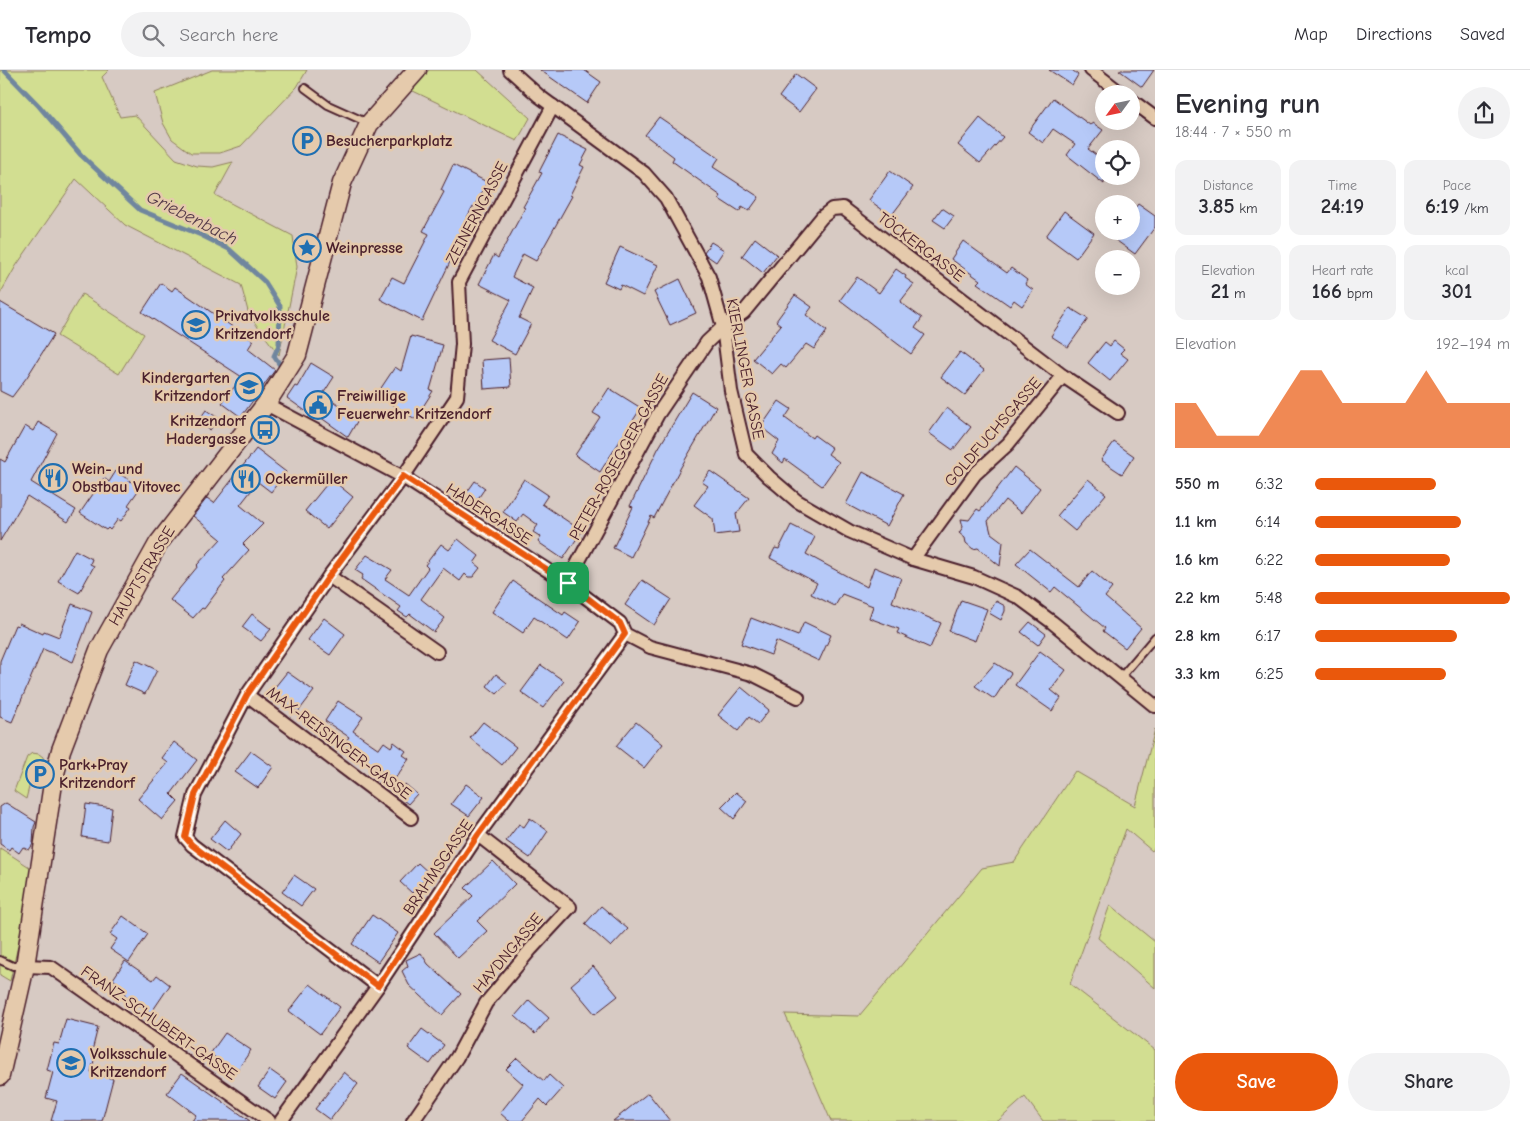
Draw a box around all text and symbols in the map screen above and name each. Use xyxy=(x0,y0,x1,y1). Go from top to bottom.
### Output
search box xyxy=(121,12,471,57)
text: Tempo xyxy=(25,21,91,49)
icon: search xyxy=(139,21,167,49)
text: Search here xyxy=(179,24,278,46)
text: Map xyxy=(1294,24,1328,45)
text: Directions xyxy=(1356,24,1432,45)
text: Saved xyxy=(1460,24,1505,45)
north arrow xyxy=(1095,85,1140,130)
map controls xyxy=(1095,85,1140,295)
button: share xyxy=(1458,87,1510,139)
text: Evening run xyxy=(1175,88,1320,120)
text: 18:44 · 7 × 550 m xyxy=(1175,123,1291,141)
parking icon: Besucherparkplatz xyxy=(292,126,322,156)
place label: Besucherparkplatz xyxy=(326,132,452,150)
button: locate xyxy=(1095,140,1140,185)
street label: ZEINERNGASSE xyxy=(442,158,512,267)
text: Distance xyxy=(1203,177,1253,194)
text: Time xyxy=(1328,177,1357,194)
text: Pace xyxy=(1443,177,1471,194)
water label: Griebenbach xyxy=(143,186,241,250)
text: 3.85 xyxy=(1199,194,1235,218)
text: 24:19 xyxy=(1321,194,1364,218)
text: 6:19 xyxy=(1425,194,1460,218)
button: + xyxy=(1095,195,1140,240)
text: km xyxy=(1235,200,1258,217)
text: /km xyxy=(1460,200,1489,217)
street label: TÖCKERGASSE xyxy=(874,209,968,286)
place icon: Weinpresse xyxy=(292,233,322,263)
place label: Weinpresse xyxy=(326,239,403,257)
button: − xyxy=(1095,250,1140,295)
text: Elevation xyxy=(1201,262,1255,279)
text: Heart rate xyxy=(1312,262,1373,279)
text: kcal xyxy=(1445,262,1469,279)
text: 21 xyxy=(1211,279,1229,303)
text: 166 xyxy=(1312,279,1342,303)
text: 301 xyxy=(1442,279,1472,303)
text: m xyxy=(1229,285,1246,302)
text: bpm xyxy=(1342,285,1373,302)
street label: KIERLINGER GASSE xyxy=(722,297,768,441)
place label: Privatvolksschule Kritzendorf xyxy=(215,307,330,343)
school or university icon: Privatvolksschule Kritzendorf xyxy=(181,310,211,340)
text: Elevation xyxy=(1175,335,1236,353)
text: 192–194 m xyxy=(1436,335,1510,353)
place label: Kindergarten Kritzendorf xyxy=(141,369,231,405)
street label: PETER-ROSEGGER-GASSE xyxy=(566,370,672,543)
school or university icon: Kindergarten Kritzendorf xyxy=(234,372,264,402)
street label: GOLDFUCHSGASSE xyxy=(941,374,1045,490)
place label: Freiwillige Feuerwehr Kritzendorf xyxy=(337,387,492,423)
public building icon: Freiwillige Feuerwehr Kritzendorf xyxy=(303,390,333,420)
place label: Kritzendorf Hadergasse xyxy=(166,412,247,448)
bus stop icon: Kritzendorf Hadergasse xyxy=(250,415,280,445)
place label: Wein- und Obstbau Vitovec xyxy=(72,460,181,496)
restaurant icon: Wein- und Obstbau Vitovec xyxy=(38,463,68,493)
restaurant icon: Ockermüller xyxy=(231,464,261,494)
place label: Ockermüller xyxy=(265,470,348,488)
text: 550 m xyxy=(1175,475,1220,493)
text: 6:32 xyxy=(1255,475,1283,493)
street label: HADERGASSE xyxy=(443,480,535,548)
text: 1.1 km xyxy=(1175,513,1217,531)
text: 6:14 xyxy=(1255,513,1281,531)
street label: HAUPTSTRASSE xyxy=(105,523,179,629)
text: 1.6 km xyxy=(1175,551,1219,569)
text: 6:22 xyxy=(1255,551,1283,569)
pin xyxy=(547,562,589,604)
icon: arrive xyxy=(554,569,582,597)
text: 2.2 km xyxy=(1175,589,1220,607)
text: 5:48 xyxy=(1255,589,1283,607)
text: 2.8 km xyxy=(1175,627,1220,645)
text: 6:17 xyxy=(1255,627,1280,645)
text: 3.3 km xyxy=(1175,665,1220,683)
text: 6:25 xyxy=(1255,665,1284,683)
street label: MAX-REISINGER-GASSE xyxy=(263,683,415,803)
place label: Park+Pray Kritzendorf xyxy=(59,756,136,792)
parking icon: Park+Pray Kritzendorf xyxy=(25,759,55,789)
street label: BRAHMSGASSE xyxy=(400,816,477,918)
street label: HAYDNGASSE xyxy=(470,909,547,996)
street label: FRANZ-SCHUBERT-GASSE xyxy=(77,962,241,1084)
place label: Volksschule Kritzendorf xyxy=(90,1045,167,1081)
school or university icon: Volksschule Kritzendorf xyxy=(56,1048,86,1078)
button: Save xyxy=(1175,1053,1338,1111)
button: Share xyxy=(1348,1053,1510,1111)

